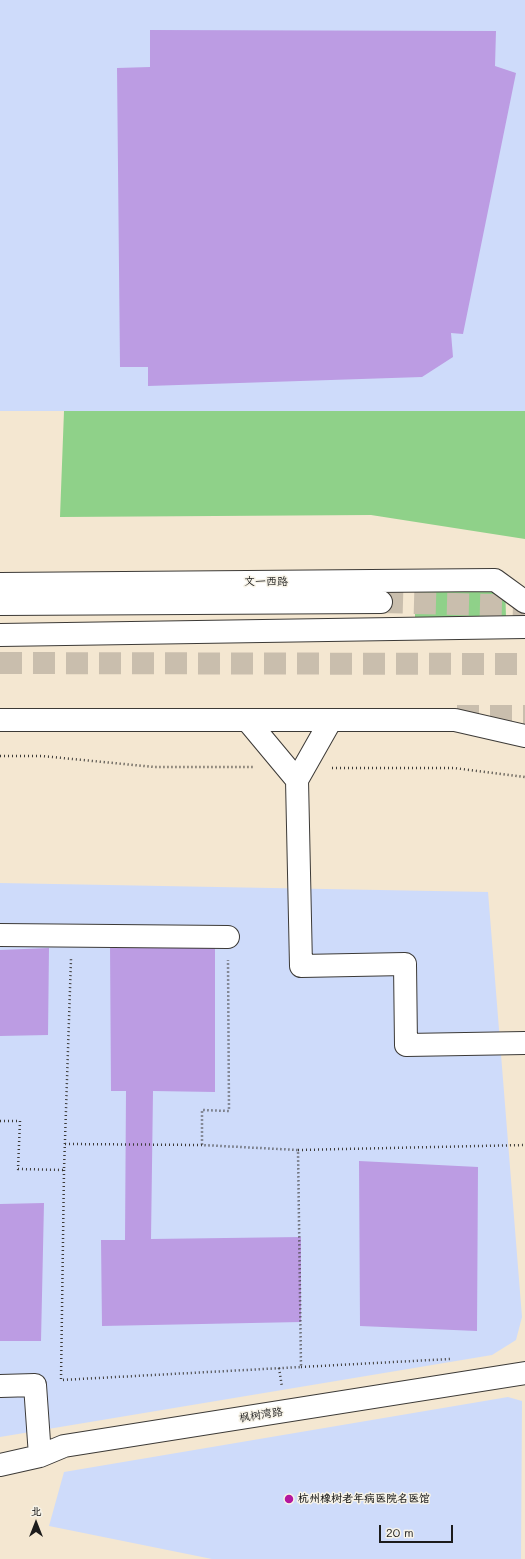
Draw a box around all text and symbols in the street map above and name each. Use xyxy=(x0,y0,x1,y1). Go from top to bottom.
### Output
street label: 文一西路 xyxy=(244,575,288,589)
street label: 枫树湾路 xyxy=(238,1405,284,1425)
place label: 杭州橡树老年病医院名医馆 xyxy=(298,1492,430,1506)
marker: 杭州橡树老年病医院名医馆 xyxy=(283,1493,295,1505)
north arrow xyxy=(16,1503,56,1543)
text: 北 xyxy=(31,1503,42,1518)
scale bar xyxy=(381,1517,455,1543)
text: 20 m xyxy=(386,1524,414,1540)

